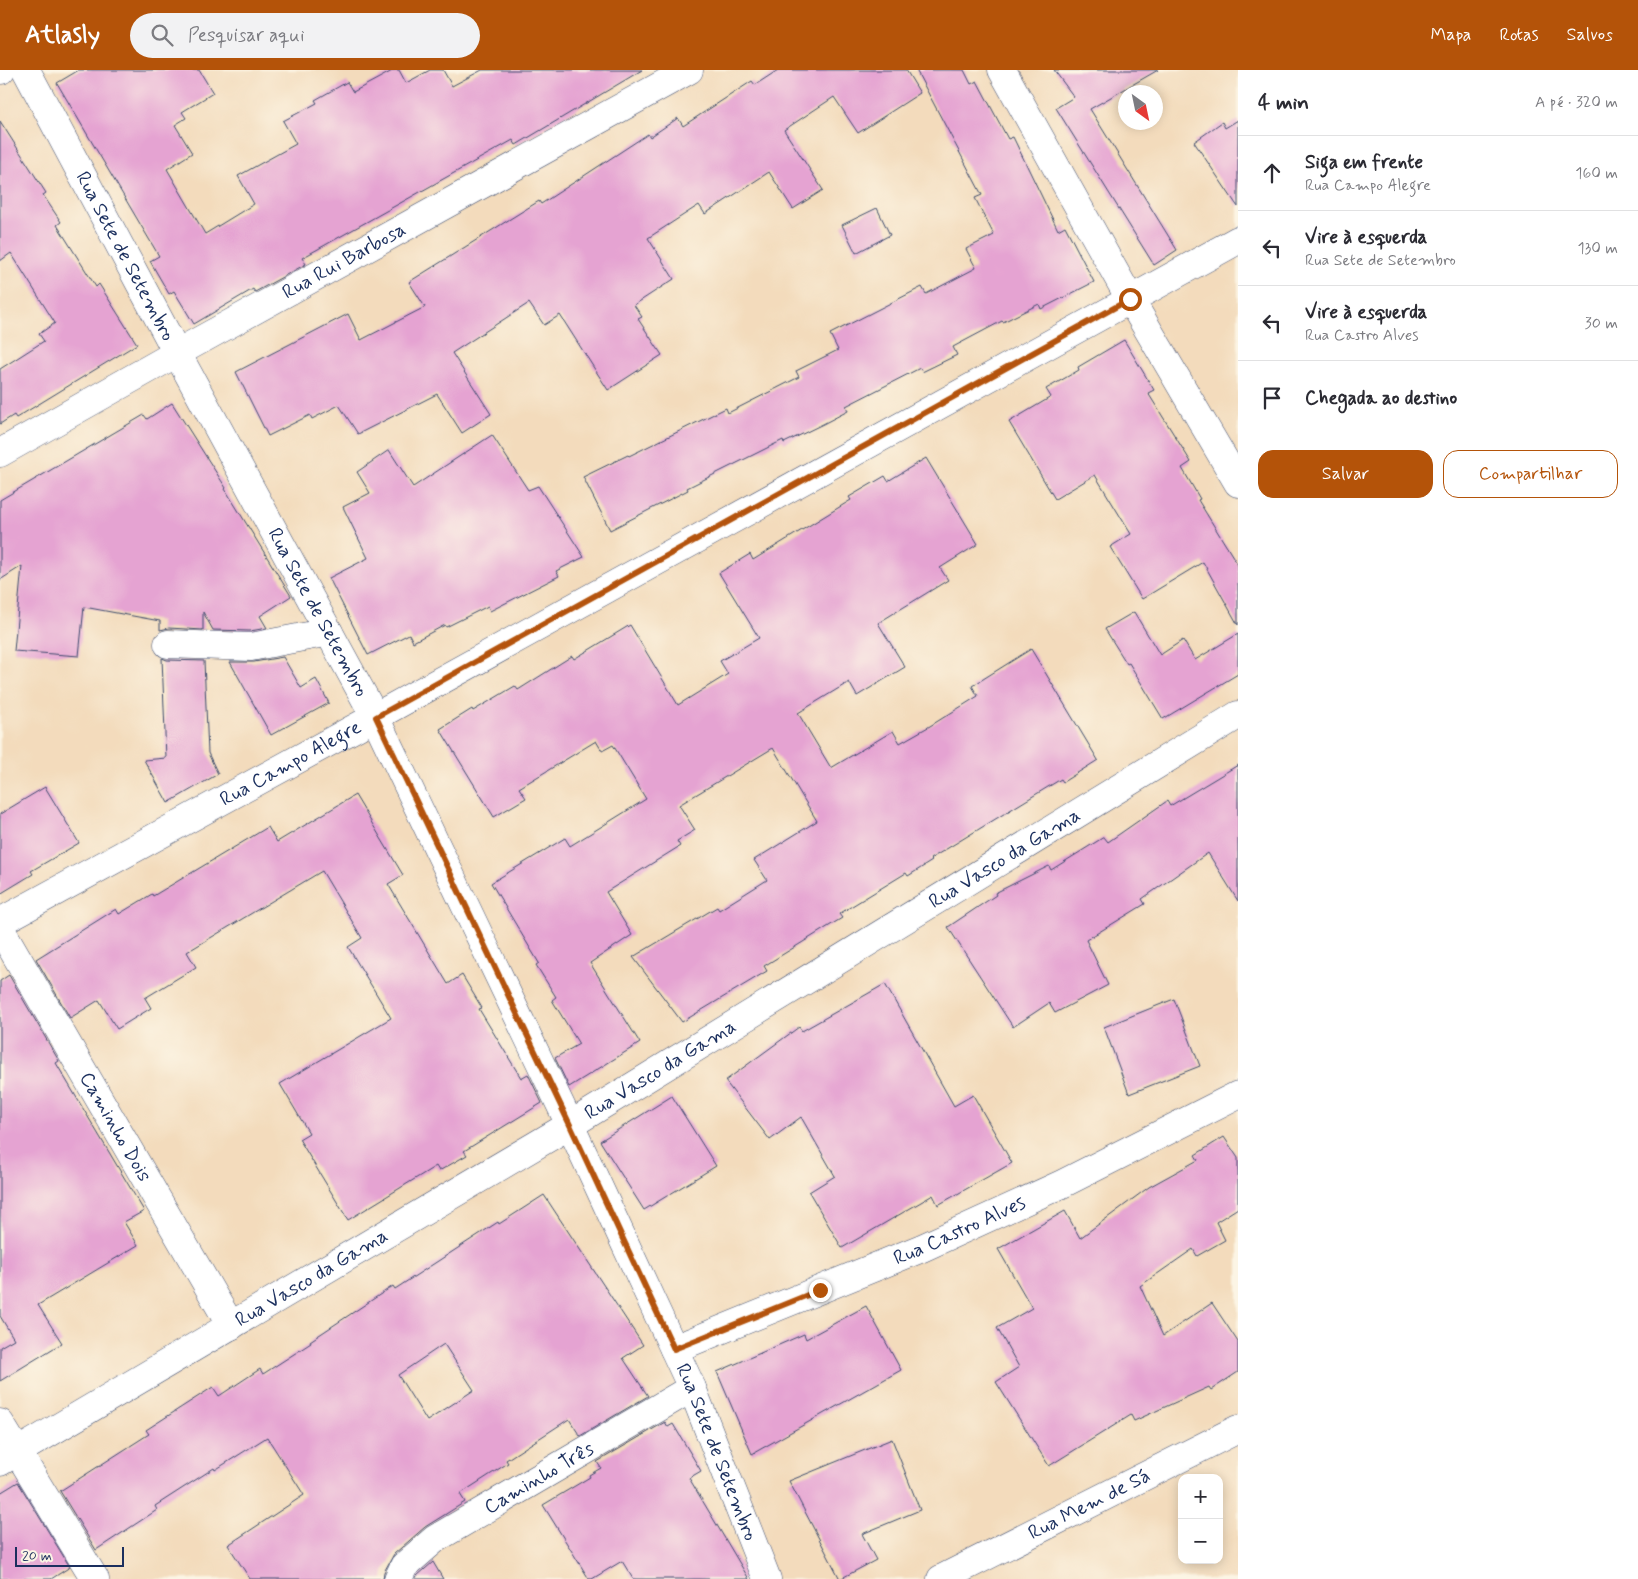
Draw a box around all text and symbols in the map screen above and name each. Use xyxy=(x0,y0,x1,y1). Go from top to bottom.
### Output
search box xyxy=(130,13,480,58)
text: Atlasly xyxy=(25,20,100,51)
icon: search xyxy=(148,21,176,49)
text: Pesquisar aqui xyxy=(188,23,304,48)
text: Mapa xyxy=(1430,23,1471,47)
text: Rotas xyxy=(1499,23,1539,47)
text: Salvos xyxy=(1567,23,1613,47)
north arrow xyxy=(1118,85,1163,130)
text: 4 min xyxy=(1258,89,1309,117)
text: A pé · 320 m xyxy=(1535,92,1618,113)
text: Siga em frente xyxy=(1305,150,1423,175)
icon: ahead xyxy=(1258,159,1286,187)
text: 160 m xyxy=(1575,163,1618,184)
street label: Rua Sete de Setembro xyxy=(69,167,182,346)
text: Rua Campo Alegre xyxy=(1305,175,1431,196)
street label: Rua Rui Barbosa xyxy=(277,216,411,306)
text: Vire à esquerda xyxy=(1305,225,1427,250)
icon: left xyxy=(1258,234,1286,262)
text: 130 m xyxy=(1577,238,1618,259)
text: Rua Sete de Setembro xyxy=(1305,250,1456,271)
route start xyxy=(1119,288,1142,311)
text: Vire à esquerda xyxy=(1305,300,1427,325)
icon: left xyxy=(1258,309,1286,337)
text: 30 m xyxy=(1585,313,1618,334)
text: Rua Castro Alves xyxy=(1305,325,1419,346)
icon: arrive xyxy=(1258,384,1286,412)
text: Chegada ao destino xyxy=(1305,386,1457,411)
button: Salvar xyxy=(1258,450,1433,498)
button: Compartilhar xyxy=(1443,450,1618,498)
street label: Rua Sete de Setembro xyxy=(261,523,375,702)
street label: Rua Campo Alegre xyxy=(215,714,366,813)
street label: Rua Vasco da Gama xyxy=(924,801,1085,915)
street label: Rua Vasco da Gama xyxy=(579,1013,741,1126)
street label: Caminho Dois xyxy=(73,1067,158,1187)
street label: Rua Castro Alves xyxy=(889,1189,1030,1272)
street label: Rua Vasco da Gama xyxy=(230,1222,393,1333)
route end xyxy=(809,1279,832,1302)
street label: Rua Sete de Setembro xyxy=(669,1359,764,1545)
street label: Caminho Três xyxy=(479,1435,599,1521)
street label: Rua Mem de Sá xyxy=(1023,1462,1155,1546)
map controls xyxy=(1178,1474,1223,1564)
button: + xyxy=(1178,1474,1223,1519)
button: − xyxy=(1178,1519,1223,1564)
scale bar xyxy=(15,1544,124,1567)
text: 20 m xyxy=(22,1547,52,1565)

